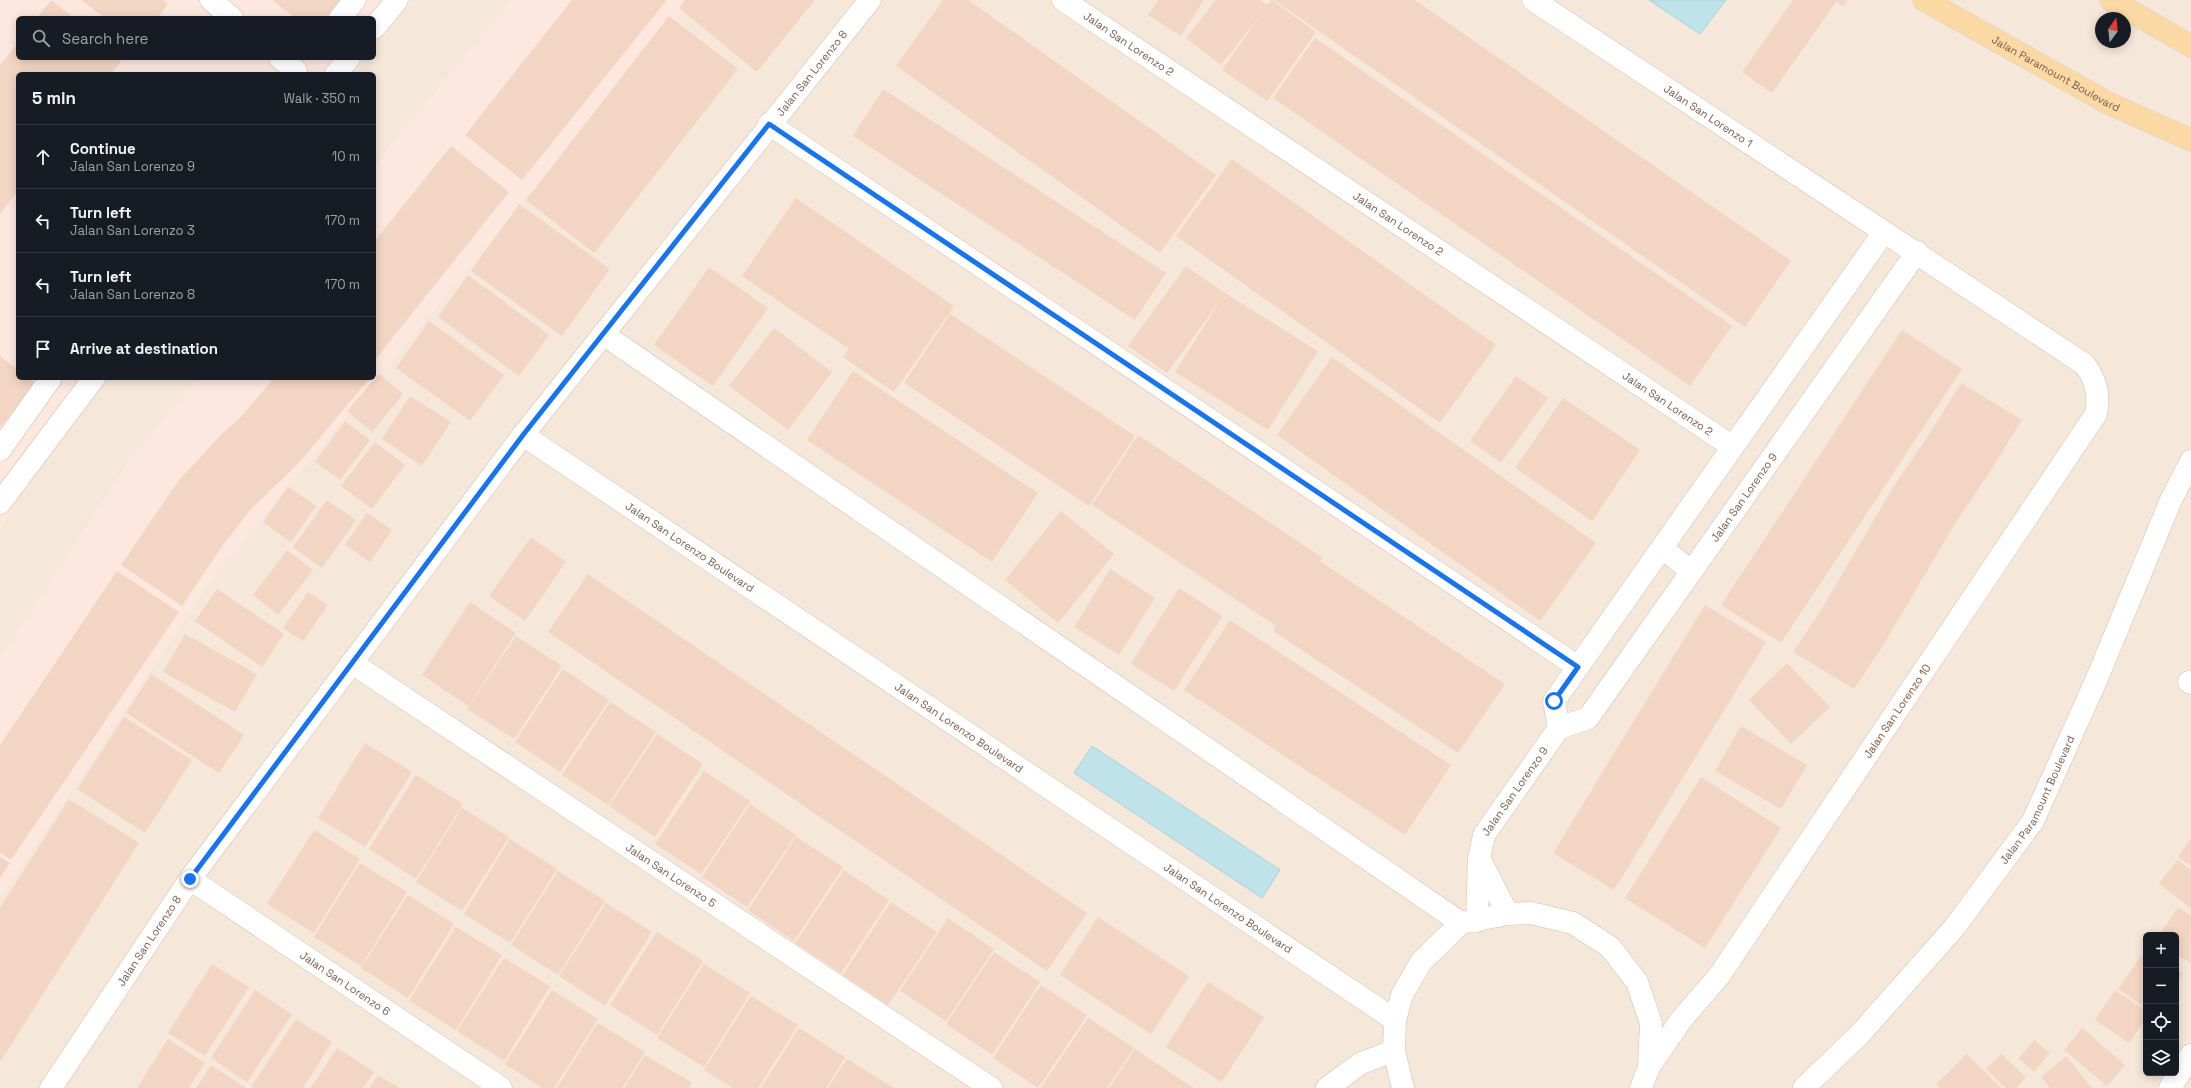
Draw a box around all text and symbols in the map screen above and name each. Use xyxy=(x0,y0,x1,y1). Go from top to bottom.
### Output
street label: Jalan San Lorenzo 2 xyxy=(1081,9,1177,79)
north arrow xyxy=(2095,12,2131,48)
search box xyxy=(16,16,376,60)
icon: search xyxy=(30,27,52,49)
street label: Jalan San Lorenzo 8 xyxy=(773,27,850,119)
text: Search here xyxy=(62,29,148,48)
street label: Jalan Paramount Boulevard xyxy=(1989,32,2122,115)
street label: Jalan San Lorenzo 1 xyxy=(1661,81,1755,150)
text: 5 min xyxy=(32,87,76,109)
text: Walk · 350 m xyxy=(283,90,360,107)
text: Continue xyxy=(70,139,136,158)
icon: ahead xyxy=(32,146,54,168)
text: 10 m xyxy=(332,148,360,165)
text: Jalan San Lorenzo 9 xyxy=(70,158,195,175)
street label: Jalan San Lorenzo 2 xyxy=(1350,189,1446,259)
text: Turn left xyxy=(70,203,132,222)
icon: left xyxy=(32,210,54,232)
text: 170 m xyxy=(324,212,360,229)
text: Jalan San Lorenzo 3 xyxy=(70,222,195,239)
text: Turn left xyxy=(70,267,132,286)
icon: left xyxy=(32,274,54,296)
text: 170 m xyxy=(324,276,360,293)
text: Jalan San Lorenzo 8 xyxy=(70,286,195,303)
icon: arrive xyxy=(32,338,54,360)
text: Arrive at destination xyxy=(70,339,218,358)
street label: Jalan San Lorenzo 2 xyxy=(1620,368,1716,439)
street label: Jalan San Lorenzo 9 xyxy=(1708,450,1780,545)
street label: Jalan San Lorenzo Boulevard xyxy=(623,499,757,595)
street label: Jalan San Lorenzo 10 xyxy=(1860,661,1934,761)
street label: Jalan San Lorenzo Boulevard xyxy=(892,679,1026,776)
route start xyxy=(1545,692,1563,710)
street label: Jalan Paramount Boulevard xyxy=(1997,733,2077,867)
street label: Jalan San Lorenzo 9 xyxy=(1479,744,1551,839)
street label: Jalan San Lorenzo 5 xyxy=(623,840,719,910)
street label: Jalan San Lorenzo Boulevard xyxy=(1161,860,1295,956)
route end xyxy=(181,870,199,888)
street label: Jalan San Lorenzo 8 xyxy=(114,893,184,989)
map controls xyxy=(2143,932,2179,1076)
button: + xyxy=(2143,932,2179,968)
street label: Jalan San Lorenzo 6 xyxy=(297,948,393,1019)
button: − xyxy=(2143,968,2179,1004)
button: locate xyxy=(2143,1004,2179,1040)
button: layers xyxy=(2143,1040,2179,1076)

